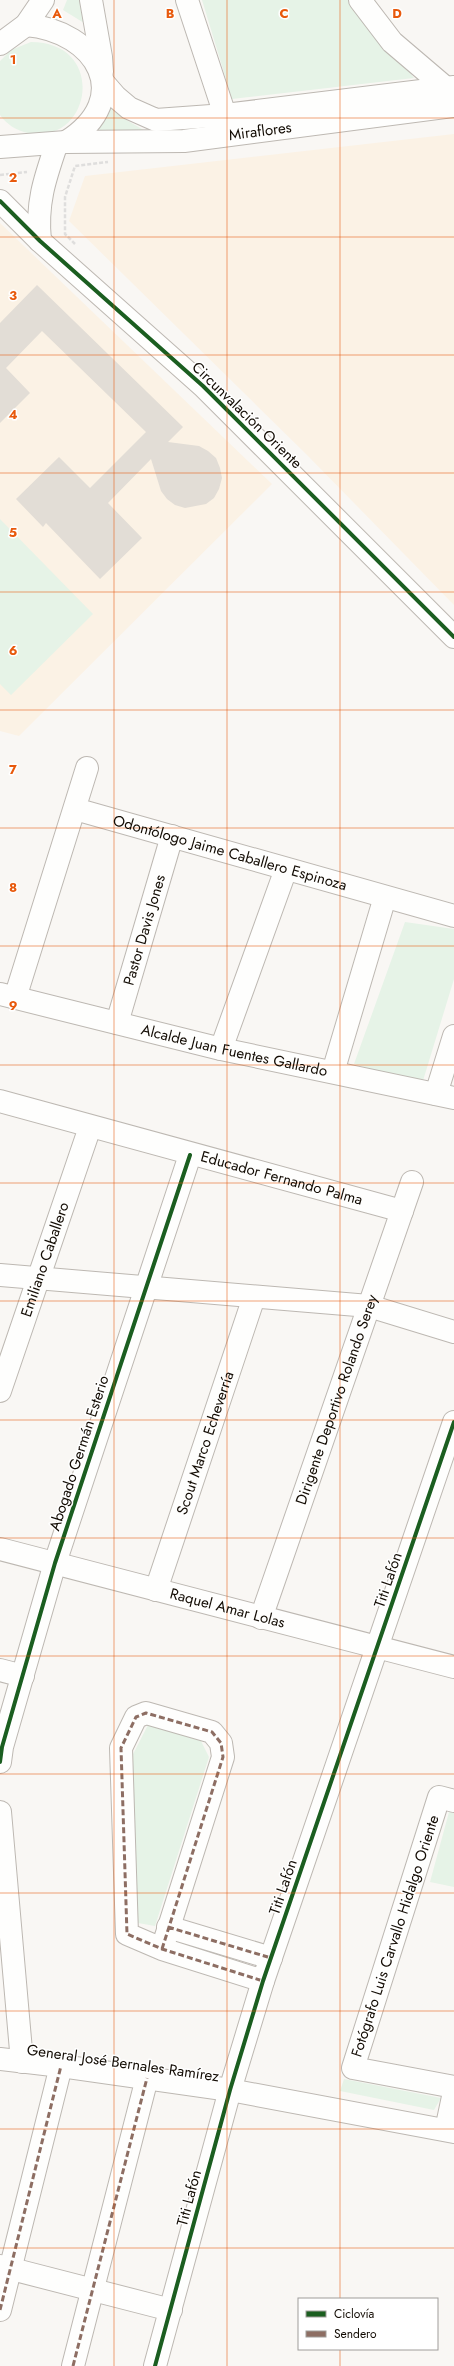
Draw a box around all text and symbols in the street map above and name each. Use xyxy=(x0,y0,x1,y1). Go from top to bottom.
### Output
text: A xyxy=(51,4,62,23)
text: B xyxy=(166,4,175,23)
text: C xyxy=(279,4,289,23)
text: D xyxy=(392,4,402,23)
text: 1 xyxy=(10,50,16,69)
street label: Miraflores xyxy=(227,116,293,146)
text: 2 xyxy=(9,168,17,187)
text: 3 xyxy=(9,286,17,305)
street label: Circunvalación Oriente xyxy=(187,356,307,474)
text: 4 xyxy=(8,405,18,424)
text: 5 xyxy=(9,523,17,542)
text: 6 xyxy=(9,641,18,660)
text: 7 xyxy=(9,760,17,779)
street label: Odontólogo Jaime Caballero Espinoza xyxy=(110,809,350,896)
street label: Pastor Davis Jones xyxy=(118,872,171,988)
text: 8 xyxy=(9,878,17,897)
text: 9 xyxy=(9,996,18,1015)
street label: Alcalde Juan Fuentes Gallardo xyxy=(139,1019,330,1082)
street label: Educador Fernando Palma xyxy=(198,1145,365,1211)
street label: Emiliano Caballero xyxy=(15,1199,75,1320)
street label: Dirigente Deportivo Rolando Serey xyxy=(290,1291,383,1508)
street label: Scout Marco Echeverría xyxy=(171,1368,239,1518)
street label: Abogado Germán Esterio xyxy=(43,1372,115,1534)
street label: Titi Lafón xyxy=(368,1549,408,1611)
street label: Raquel Amar Lolas xyxy=(168,1583,287,1634)
street label: Fotógrafo Luis Carvallo Hidalgo Oriente xyxy=(345,1812,445,2060)
street label: Titi Lafón xyxy=(263,1856,303,1918)
street label: General José Bernales Ramírez xyxy=(25,2039,221,2087)
street label: Titi Lafón xyxy=(171,2168,207,2228)
legend xyxy=(298,2298,438,2350)
text: Ciclovía xyxy=(334,2305,375,2323)
text: Sendero xyxy=(334,2325,377,2343)

